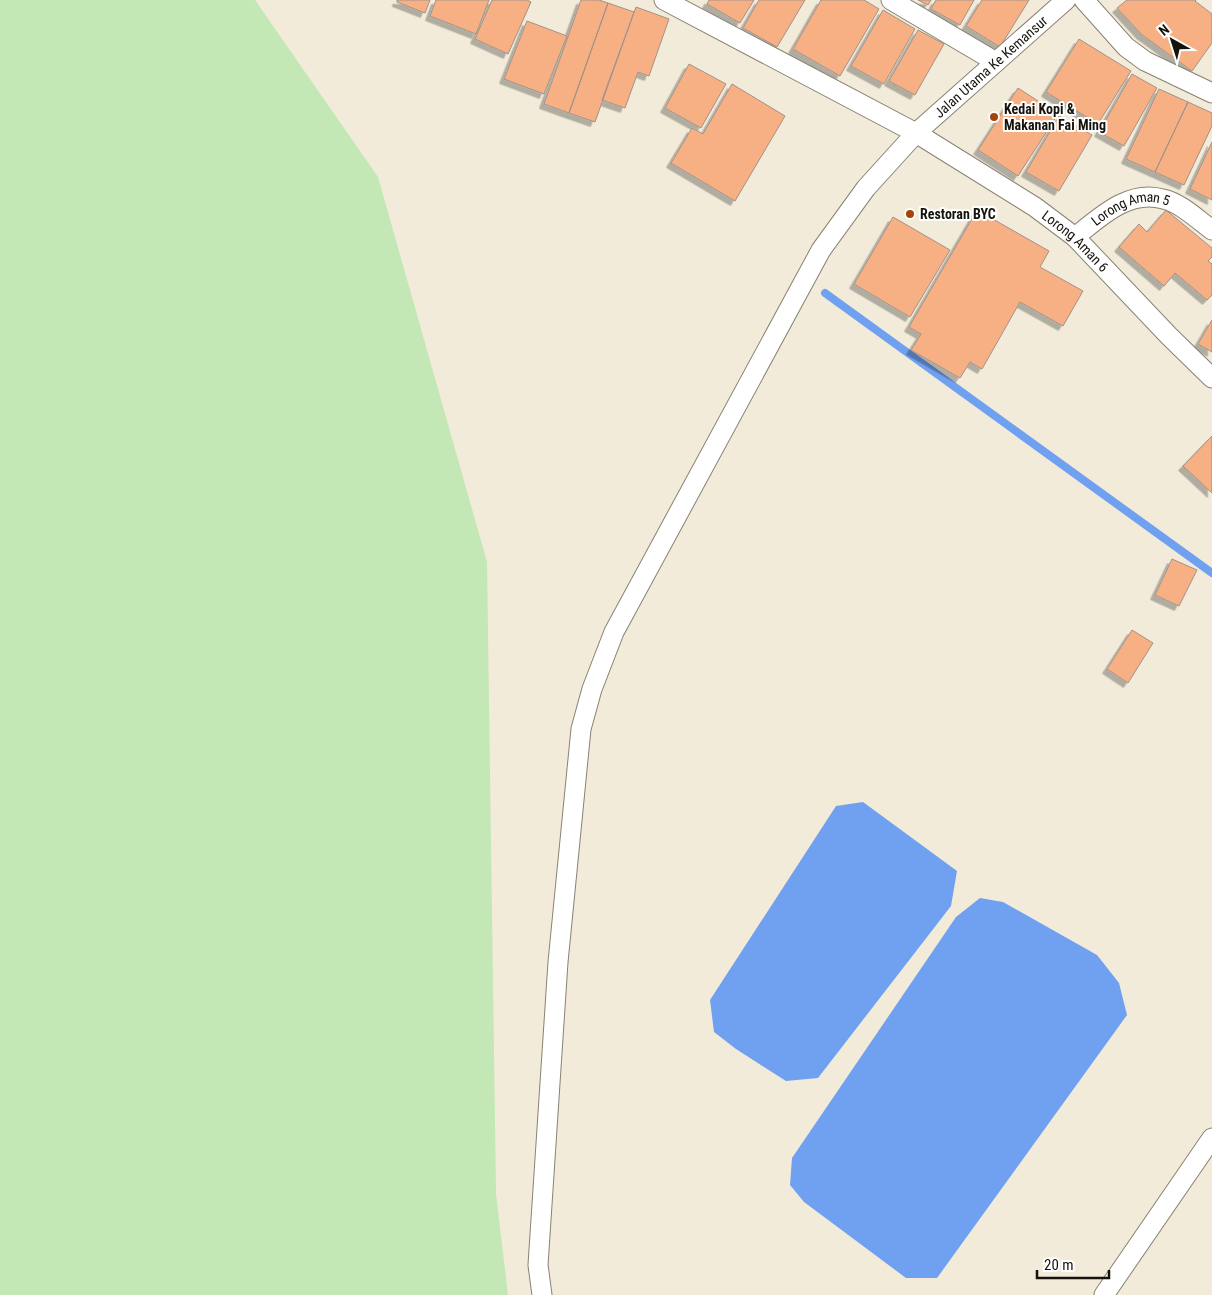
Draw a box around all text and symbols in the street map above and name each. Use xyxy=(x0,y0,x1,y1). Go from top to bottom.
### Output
street label: Jalan Utama Ke Kemansur xyxy=(931,12,1050,121)
north arrow xyxy=(1147,15,1197,65)
text: N xyxy=(1155,21,1172,39)
place label: Kedai Kopi & Makanan Fai Ming xyxy=(1004,101,1106,133)
marker: Kedai Kopi & Makanan Fai Ming xyxy=(988,111,1000,123)
street label: Lorong Aman 5 xyxy=(1088,189,1172,229)
place label: Restoran BYC xyxy=(920,206,996,222)
street label: Lorong Aman 6 xyxy=(1039,207,1112,275)
marker: Restoran BYC xyxy=(904,208,916,220)
scale bar xyxy=(1037,1248,1110,1280)
text: 20 m xyxy=(1044,1256,1074,1274)

